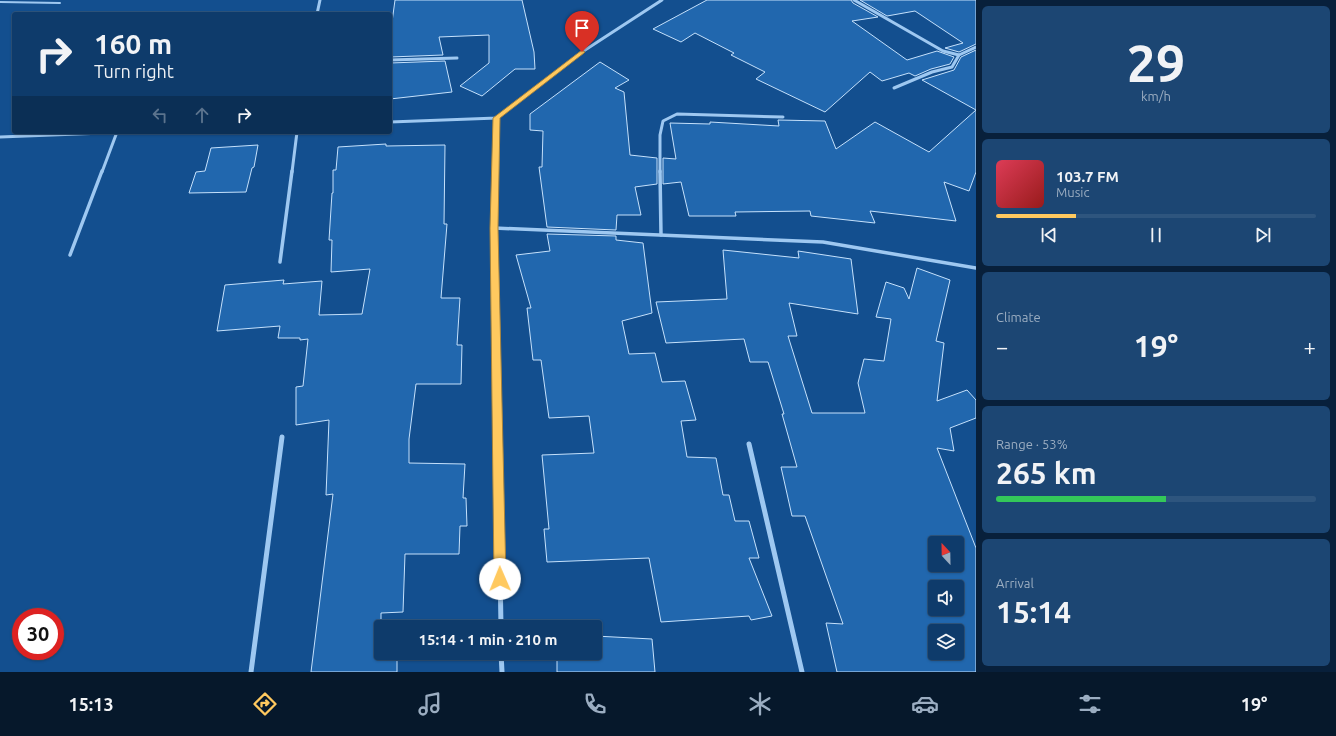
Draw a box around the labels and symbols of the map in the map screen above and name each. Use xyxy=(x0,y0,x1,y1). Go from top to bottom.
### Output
pin xyxy=(565,11,599,52)
north arrow xyxy=(928,536,964,572)
position arrow xyxy=(479,558,521,600)
speed limit sign: 30 xyxy=(12,608,64,660)

